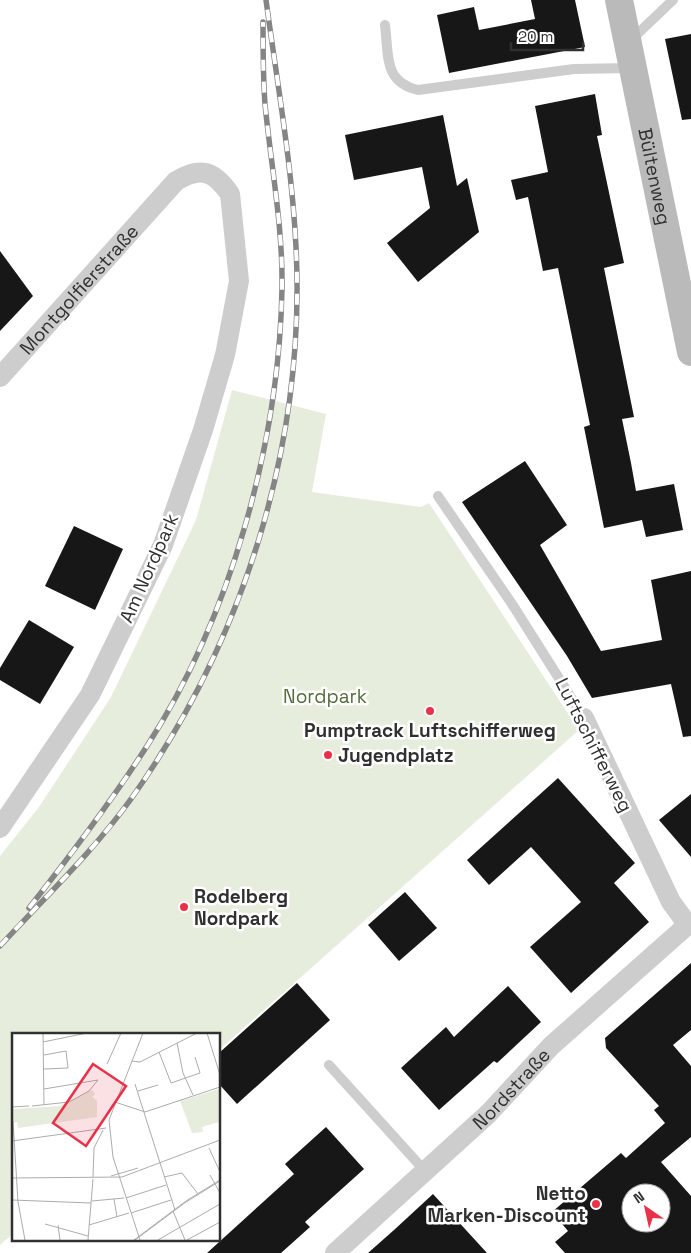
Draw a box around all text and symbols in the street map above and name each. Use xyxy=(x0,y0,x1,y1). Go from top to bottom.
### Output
scale bar xyxy=(511,20,584,52)
text: 20 m xyxy=(518,27,553,46)
street label: Bültenweg xyxy=(633,126,677,227)
street label: Montgolfierstraße xyxy=(14,219,144,360)
street label: Am Nordpark xyxy=(114,509,184,627)
street label: Luftschifferweg xyxy=(549,674,639,816)
park label: Nordpark xyxy=(283,684,367,709)
marker: Pumptrack Luftschifferweg xyxy=(424,705,436,717)
place label: Pumptrack Luftschifferweg xyxy=(304,718,556,743)
place label: Jugendplatz xyxy=(338,743,454,768)
marker: Jugendplatz xyxy=(322,749,334,761)
place label: Rodelberg Nordpark xyxy=(194,884,288,931)
marker: Rodelberg Nordpark xyxy=(178,901,190,913)
inset map xyxy=(12,1033,220,1240)
street label: Nordstraße xyxy=(467,1043,555,1135)
place label: Netto Marken-Discount xyxy=(427,1181,586,1228)
north arrow xyxy=(621,1183,671,1233)
text: N xyxy=(630,1187,648,1207)
marker: Netto Marken-Discount xyxy=(590,1198,602,1210)

